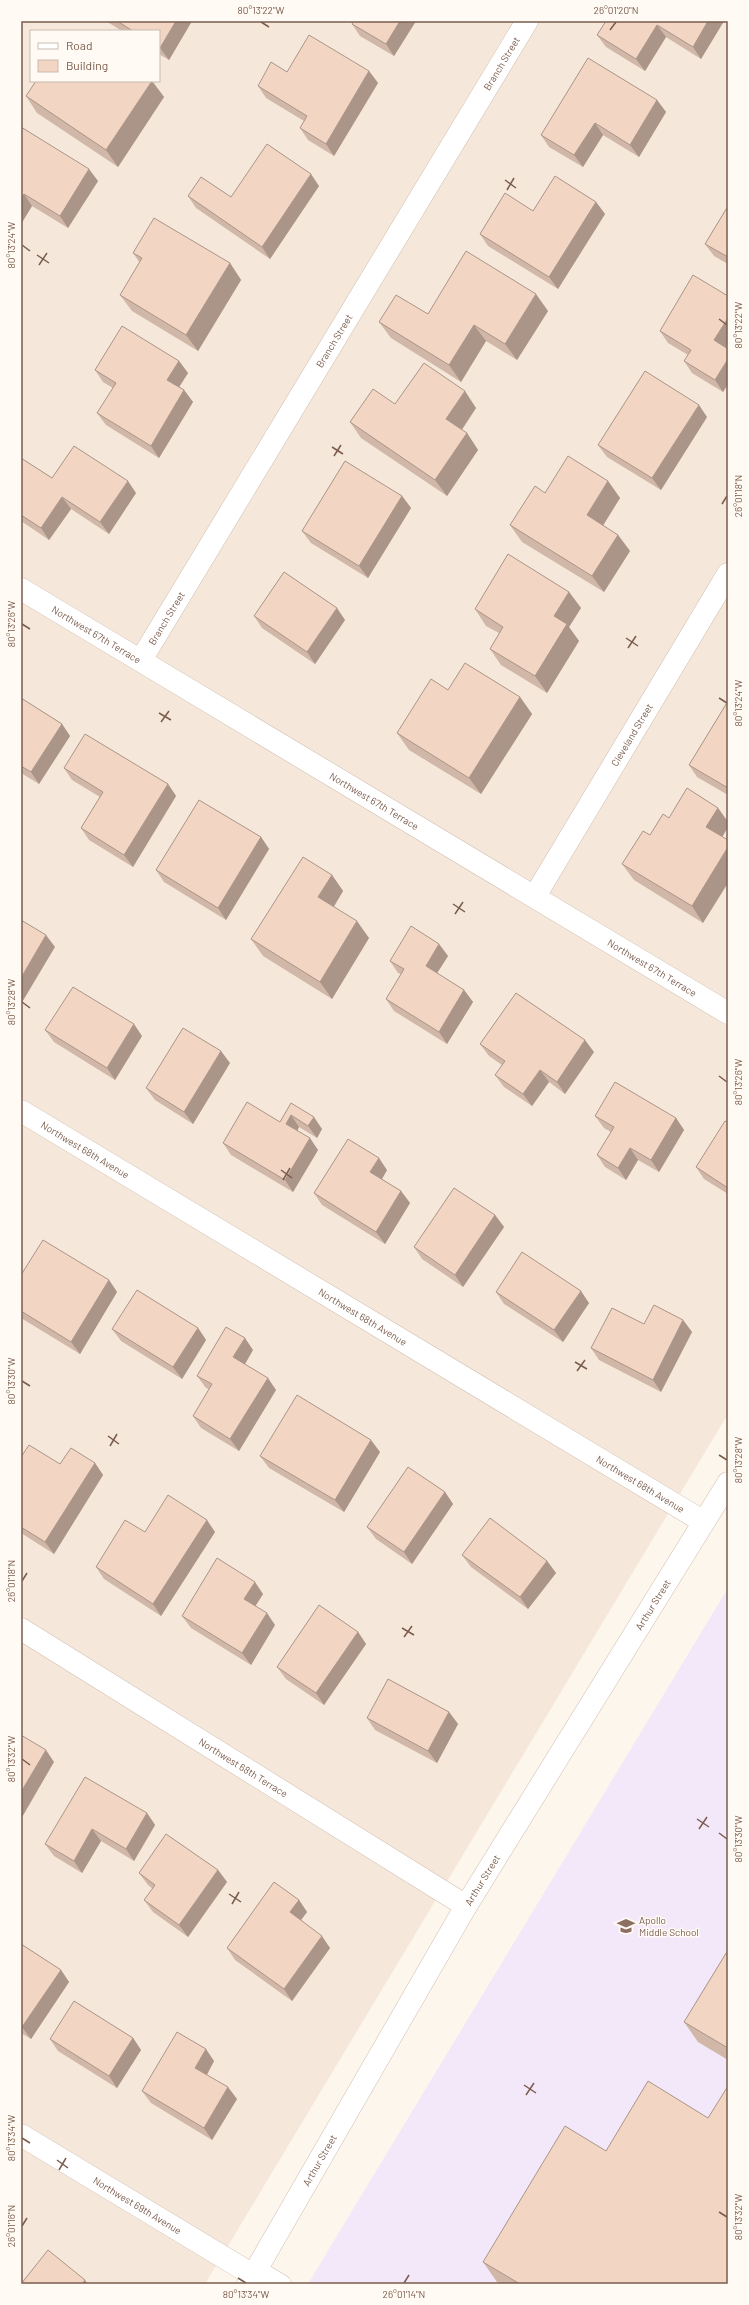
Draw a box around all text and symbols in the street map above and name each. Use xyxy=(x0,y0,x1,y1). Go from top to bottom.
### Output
text: 80°13'22"W xyxy=(238,4,285,16)
text: 26°01'20"N xyxy=(594,4,638,16)
legend xyxy=(30,30,160,82)
street label: Branch Street xyxy=(481,34,522,92)
text: Road xyxy=(66,38,93,52)
text: Building xyxy=(66,58,108,72)
text: 80°13'24"W xyxy=(5,221,17,268)
text: 80°13'22"W xyxy=(732,301,744,348)
street label: Branch Street xyxy=(313,312,355,370)
text: 26°01'18"N xyxy=(732,475,744,517)
street label: Branch Street xyxy=(146,589,187,647)
text: 80°13'26"W xyxy=(5,601,17,647)
street label: Northwest 67th Terrace xyxy=(50,603,143,666)
text: 80°13'24"W xyxy=(732,679,744,726)
street label: Cleveland Street xyxy=(608,701,655,768)
street label: Northwest 67th Terrace xyxy=(328,770,421,832)
street label: Northwest 67th Terrace xyxy=(605,936,699,999)
text: 80°13'28"W xyxy=(5,978,17,1025)
text: 80°13'26"W xyxy=(732,1059,744,1105)
street label: Northwest 68th Avenue xyxy=(39,1119,132,1181)
street label: Northwest 68th Avenue xyxy=(317,1286,409,1348)
text: 80°13'30"W xyxy=(5,1357,17,1404)
text: 80°13'28"W xyxy=(732,1436,744,1483)
street label: Northwest 68th Avenue xyxy=(594,1453,687,1515)
text: 26°01'18"N xyxy=(5,1560,17,1602)
street label: Arthur Street xyxy=(633,1577,673,1632)
street label: Northwest 68th Terrace xyxy=(197,1735,290,1800)
text: 80°13'32"W xyxy=(5,1736,17,1782)
text: 80°13'30"W xyxy=(732,1815,744,1862)
street label: Arthur Street xyxy=(462,1852,502,1907)
place label: Apollo Middle School xyxy=(639,1914,699,1938)
school or university icon: Apollo Middle School xyxy=(616,1916,636,1936)
text: 80°13'34"W xyxy=(5,2115,17,2161)
street label: Arthur Street xyxy=(300,2132,339,2188)
street label: Northwest 69th Avenue xyxy=(91,2174,184,2236)
text: 80°13'32"W xyxy=(732,2194,744,2240)
text: 26°01'16"N xyxy=(5,2205,17,2247)
text: 80°13'34"W xyxy=(223,2288,269,2300)
text: 26°01'14"N xyxy=(383,2288,425,2300)

